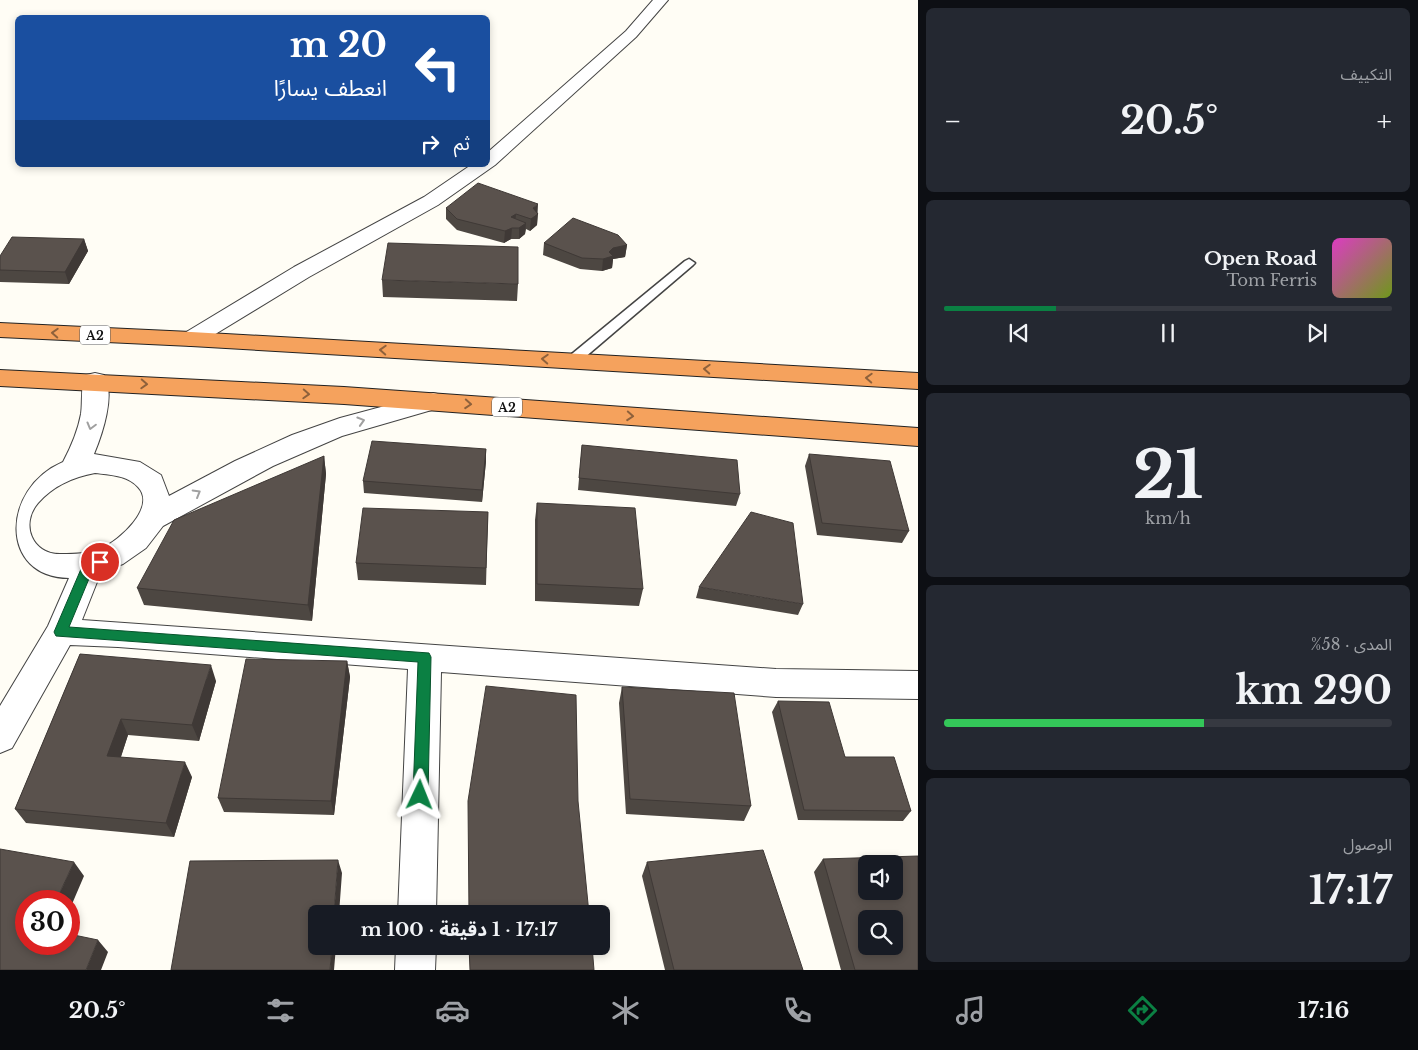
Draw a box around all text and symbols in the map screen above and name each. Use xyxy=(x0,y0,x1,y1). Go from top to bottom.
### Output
text: 20 m xyxy=(290,23,387,66)
icon: left xyxy=(405,35,470,100)
text: التكييف xyxy=(1340,64,1392,84)
text: انعطف يسارًا xyxy=(274,75,387,102)
text: 20.5° xyxy=(1120,97,1218,144)
text: − xyxy=(944,104,962,139)
text: + xyxy=(1377,104,1392,139)
icon: right xyxy=(416,130,444,158)
text: ثم xyxy=(454,132,470,155)
text: Open Road xyxy=(1204,247,1317,270)
text: Tom Ferris xyxy=(1226,270,1317,290)
icon: previous xyxy=(1005,319,1033,347)
icon: pause xyxy=(1154,319,1182,347)
icon: next xyxy=(1303,319,1331,347)
road number: A2 xyxy=(80,326,110,344)
one-way arrow xyxy=(50,328,58,338)
one-way arrow xyxy=(378,345,386,356)
one-way arrow xyxy=(541,354,549,365)
one-way arrow xyxy=(703,363,711,374)
one-way arrow xyxy=(865,373,873,384)
one-way arrow xyxy=(140,379,148,390)
one-way arrow xyxy=(302,388,310,399)
one-way arrow xyxy=(464,398,472,409)
road number: A2 xyxy=(492,398,522,417)
one-way arrow xyxy=(626,410,634,421)
one-way arrow xyxy=(356,417,365,427)
one-way arrow xyxy=(86,421,97,430)
text: 21 xyxy=(1133,435,1203,516)
one-way arrow xyxy=(191,490,200,500)
text: km/h xyxy=(1145,508,1191,528)
pin xyxy=(79,541,121,583)
icon: arrive xyxy=(86,548,114,576)
text: المدى · 58% xyxy=(1311,634,1392,654)
text: 290 km xyxy=(1236,667,1392,714)
position arrow xyxy=(393,768,445,820)
text: الوصول xyxy=(1343,834,1392,854)
map controls xyxy=(858,855,903,955)
button: sound xyxy=(858,855,903,900)
text: 17:17 xyxy=(1309,867,1392,914)
speed limit sign: 30 xyxy=(15,890,80,955)
button: search xyxy=(858,910,903,955)
text: 17:17 · 1 دقيقة · 100 m xyxy=(361,918,557,941)
icon: filters xyxy=(263,993,298,1028)
icon: car xyxy=(435,993,470,1028)
icon: climate xyxy=(608,993,643,1028)
icon: phone xyxy=(780,993,815,1028)
icon: music xyxy=(953,993,988,1028)
icon: directions xyxy=(1125,993,1160,1028)
text: 20.5° xyxy=(69,997,125,1024)
text: 17:16 xyxy=(1298,997,1349,1024)

